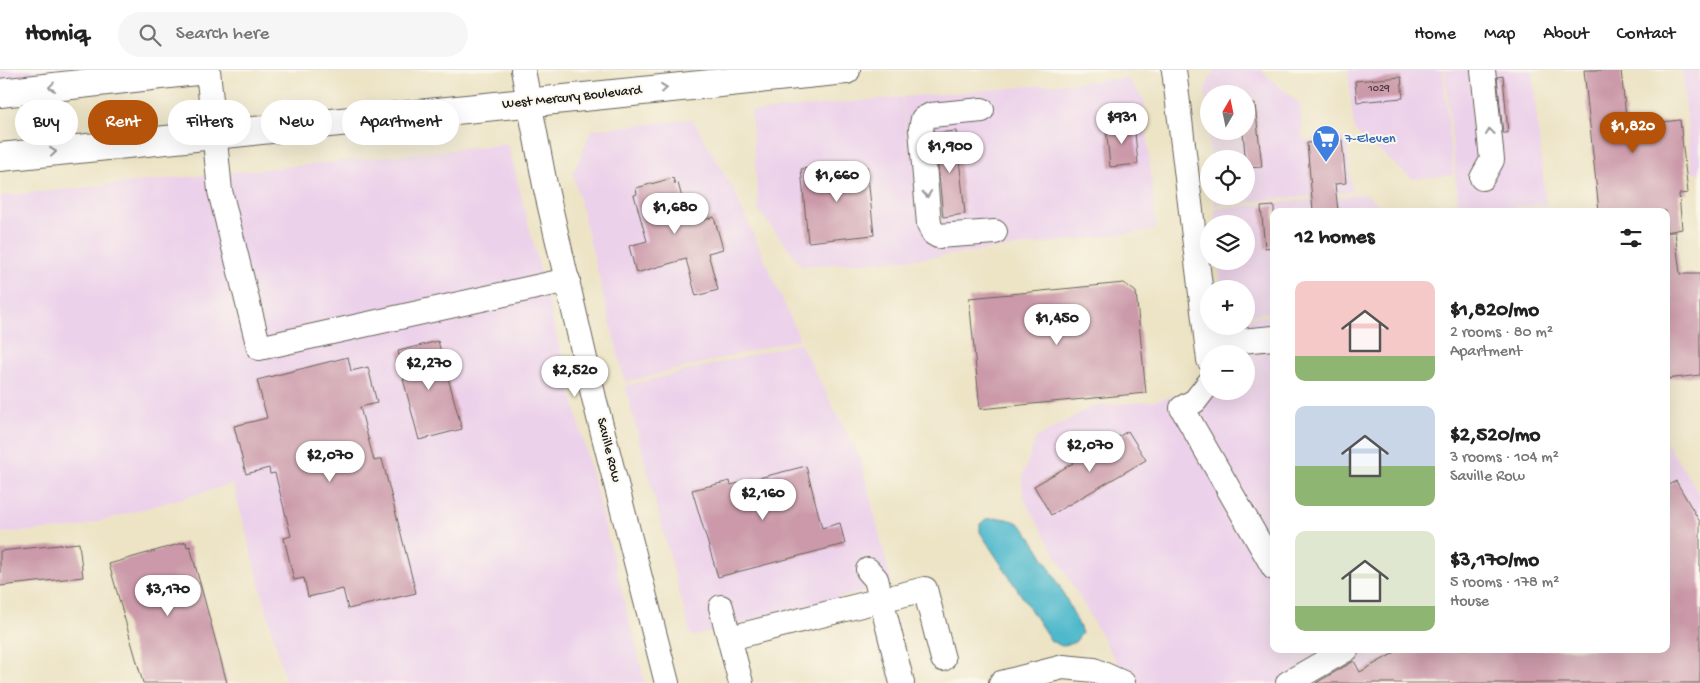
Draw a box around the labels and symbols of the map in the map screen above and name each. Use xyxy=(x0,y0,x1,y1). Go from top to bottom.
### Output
one-way arrow xyxy=(48,81,56,92)
street label: West Mercury Boulevard xyxy=(501,82,644,114)
one-way arrow xyxy=(660,83,668,94)
house number: 1029 xyxy=(1367,83,1390,95)
north arrow xyxy=(1200,85,1255,140)
pin: $931 xyxy=(1092,102,1152,145)
pin: $1,820 xyxy=(1592,112,1674,154)
supermarket icon: 7-Eleven xyxy=(1311,124,1341,163)
one-way arrow xyxy=(1485,128,1496,136)
place label: 7-Eleven xyxy=(1344,131,1396,148)
pin: $1,900 xyxy=(909,132,991,174)
one-way arrow xyxy=(50,147,58,158)
pin: $1,660 xyxy=(796,160,878,203)
one-way arrow xyxy=(921,190,932,198)
pin: $1,680 xyxy=(634,192,716,235)
pin: $1,450 xyxy=(1016,304,1098,346)
pin: $2,270 xyxy=(388,348,470,391)
pin: $2,520 xyxy=(534,356,616,398)
street label: Saville Row xyxy=(592,416,624,484)
pin: $2,070 xyxy=(1049,430,1131,473)
pin: $2,070 xyxy=(289,440,371,483)
pin: $2,160 xyxy=(722,478,804,521)
pin: $3,170 xyxy=(127,574,209,617)

